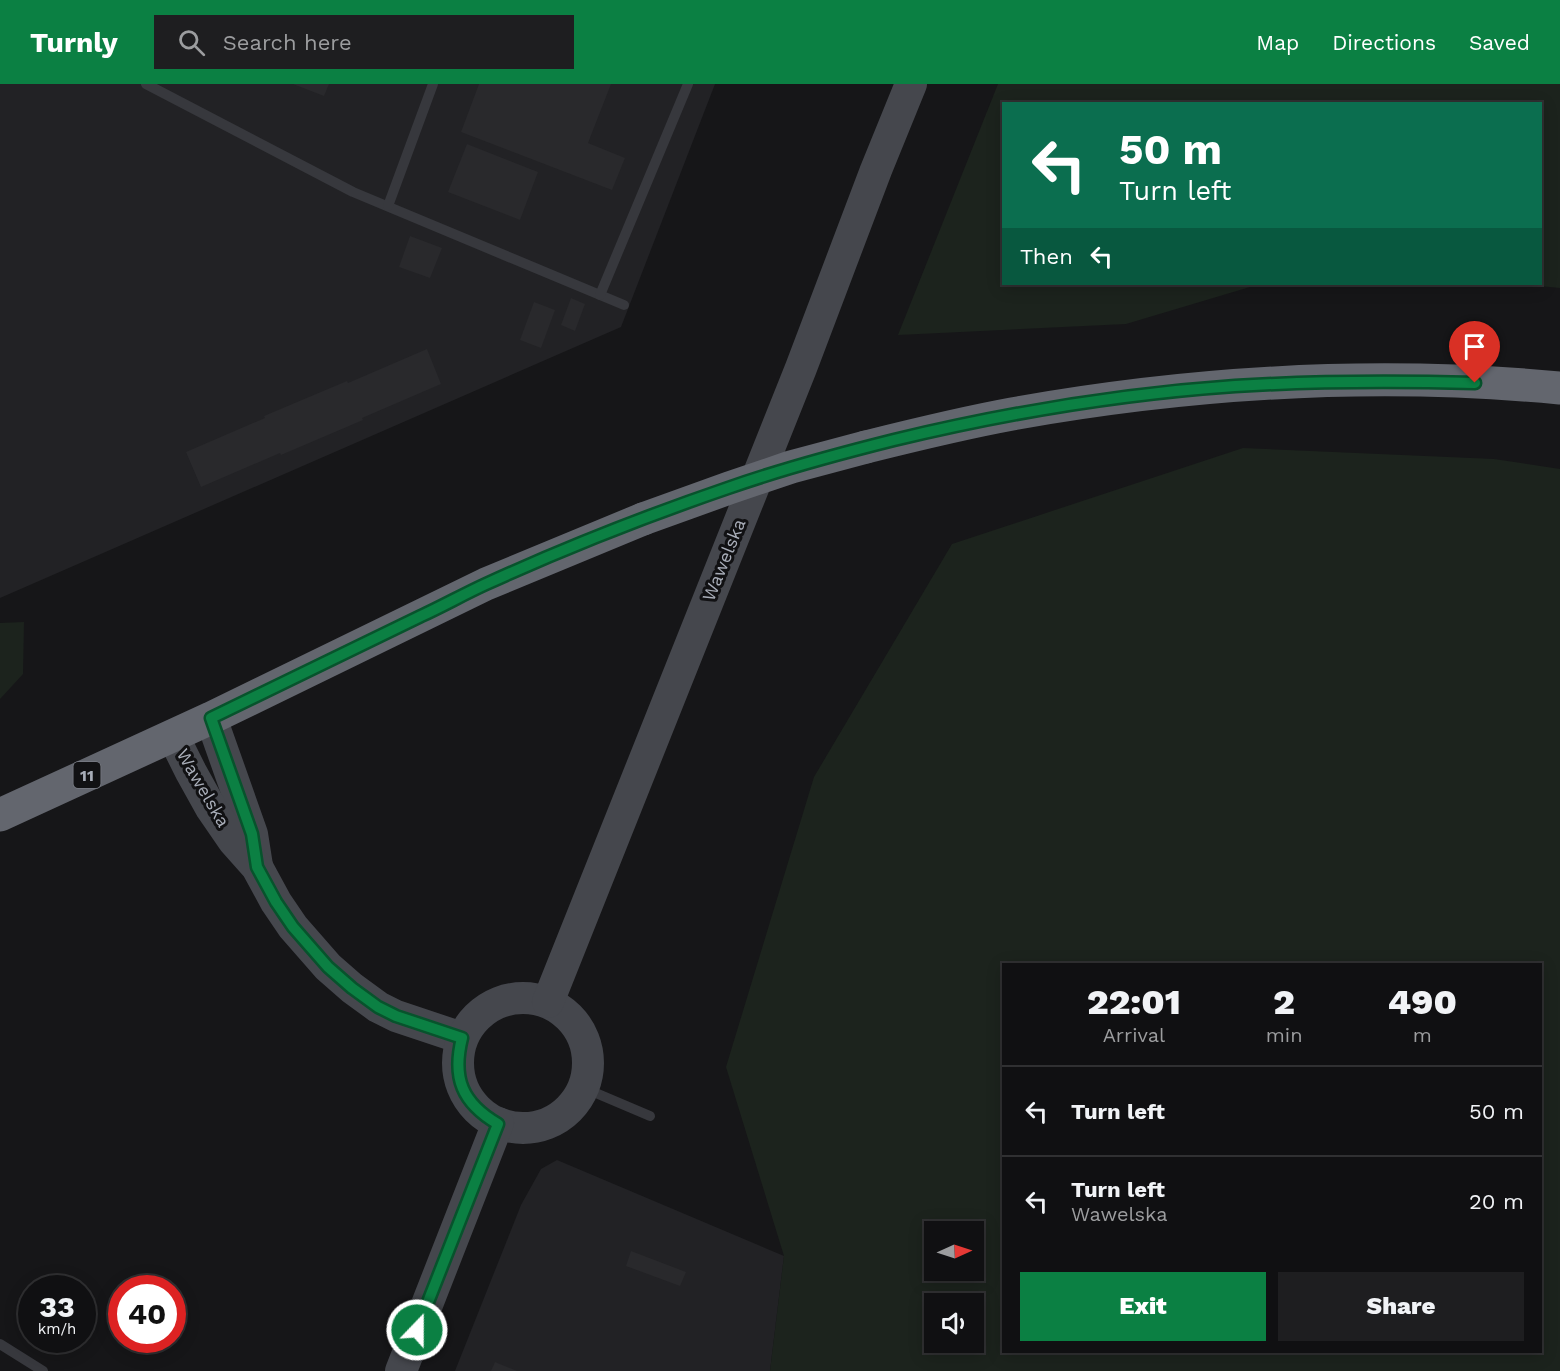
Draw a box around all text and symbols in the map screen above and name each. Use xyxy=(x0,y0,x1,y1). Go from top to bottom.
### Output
search box xyxy=(154,15,574,69)
text: Turnly xyxy=(30,26,118,59)
icon: search xyxy=(175,26,208,59)
text: Search here xyxy=(223,30,352,55)
text: Map xyxy=(1256,30,1299,55)
text: Directions xyxy=(1332,30,1436,55)
text: Saved xyxy=(1469,30,1530,55)
text: 50 m xyxy=(1119,125,1222,174)
icon: left xyxy=(1020,126,1098,204)
text: Turn left xyxy=(1119,175,1231,207)
icon: left xyxy=(1085,240,1118,273)
text: Then xyxy=(1020,244,1073,269)
pin xyxy=(1449,321,1500,383)
icon: arrive xyxy=(1458,330,1491,363)
street label: Wawelska xyxy=(698,516,750,604)
street label: Wawelska xyxy=(173,745,234,831)
road number: 11 xyxy=(74,762,100,788)
text: 22:01 xyxy=(1087,981,1181,1023)
text: 2 xyxy=(1273,981,1295,1023)
text: 490 xyxy=(1388,981,1457,1023)
text: Arrival xyxy=(1103,1023,1165,1047)
text: min xyxy=(1266,1023,1303,1047)
text: m xyxy=(1413,1023,1432,1047)
icon: left xyxy=(1020,1095,1053,1128)
text: Turn left xyxy=(1071,1099,1165,1124)
text: 50 m xyxy=(1469,1099,1524,1124)
text: Turn left xyxy=(1071,1177,1165,1202)
icon: left xyxy=(1020,1185,1053,1218)
text: 20 m xyxy=(1469,1189,1524,1214)
text: Wawelska xyxy=(1071,1202,1168,1226)
north arrow xyxy=(924,1221,984,1281)
map controls xyxy=(924,1221,984,1353)
button: Exit xyxy=(1020,1272,1266,1341)
button: Share xyxy=(1278,1272,1524,1341)
speed limit sign: 40 xyxy=(108,1275,186,1353)
text: 33 xyxy=(39,1289,75,1324)
button: sound xyxy=(924,1293,984,1353)
position arrow xyxy=(385,1298,449,1362)
text: km/h xyxy=(38,1320,76,1338)

